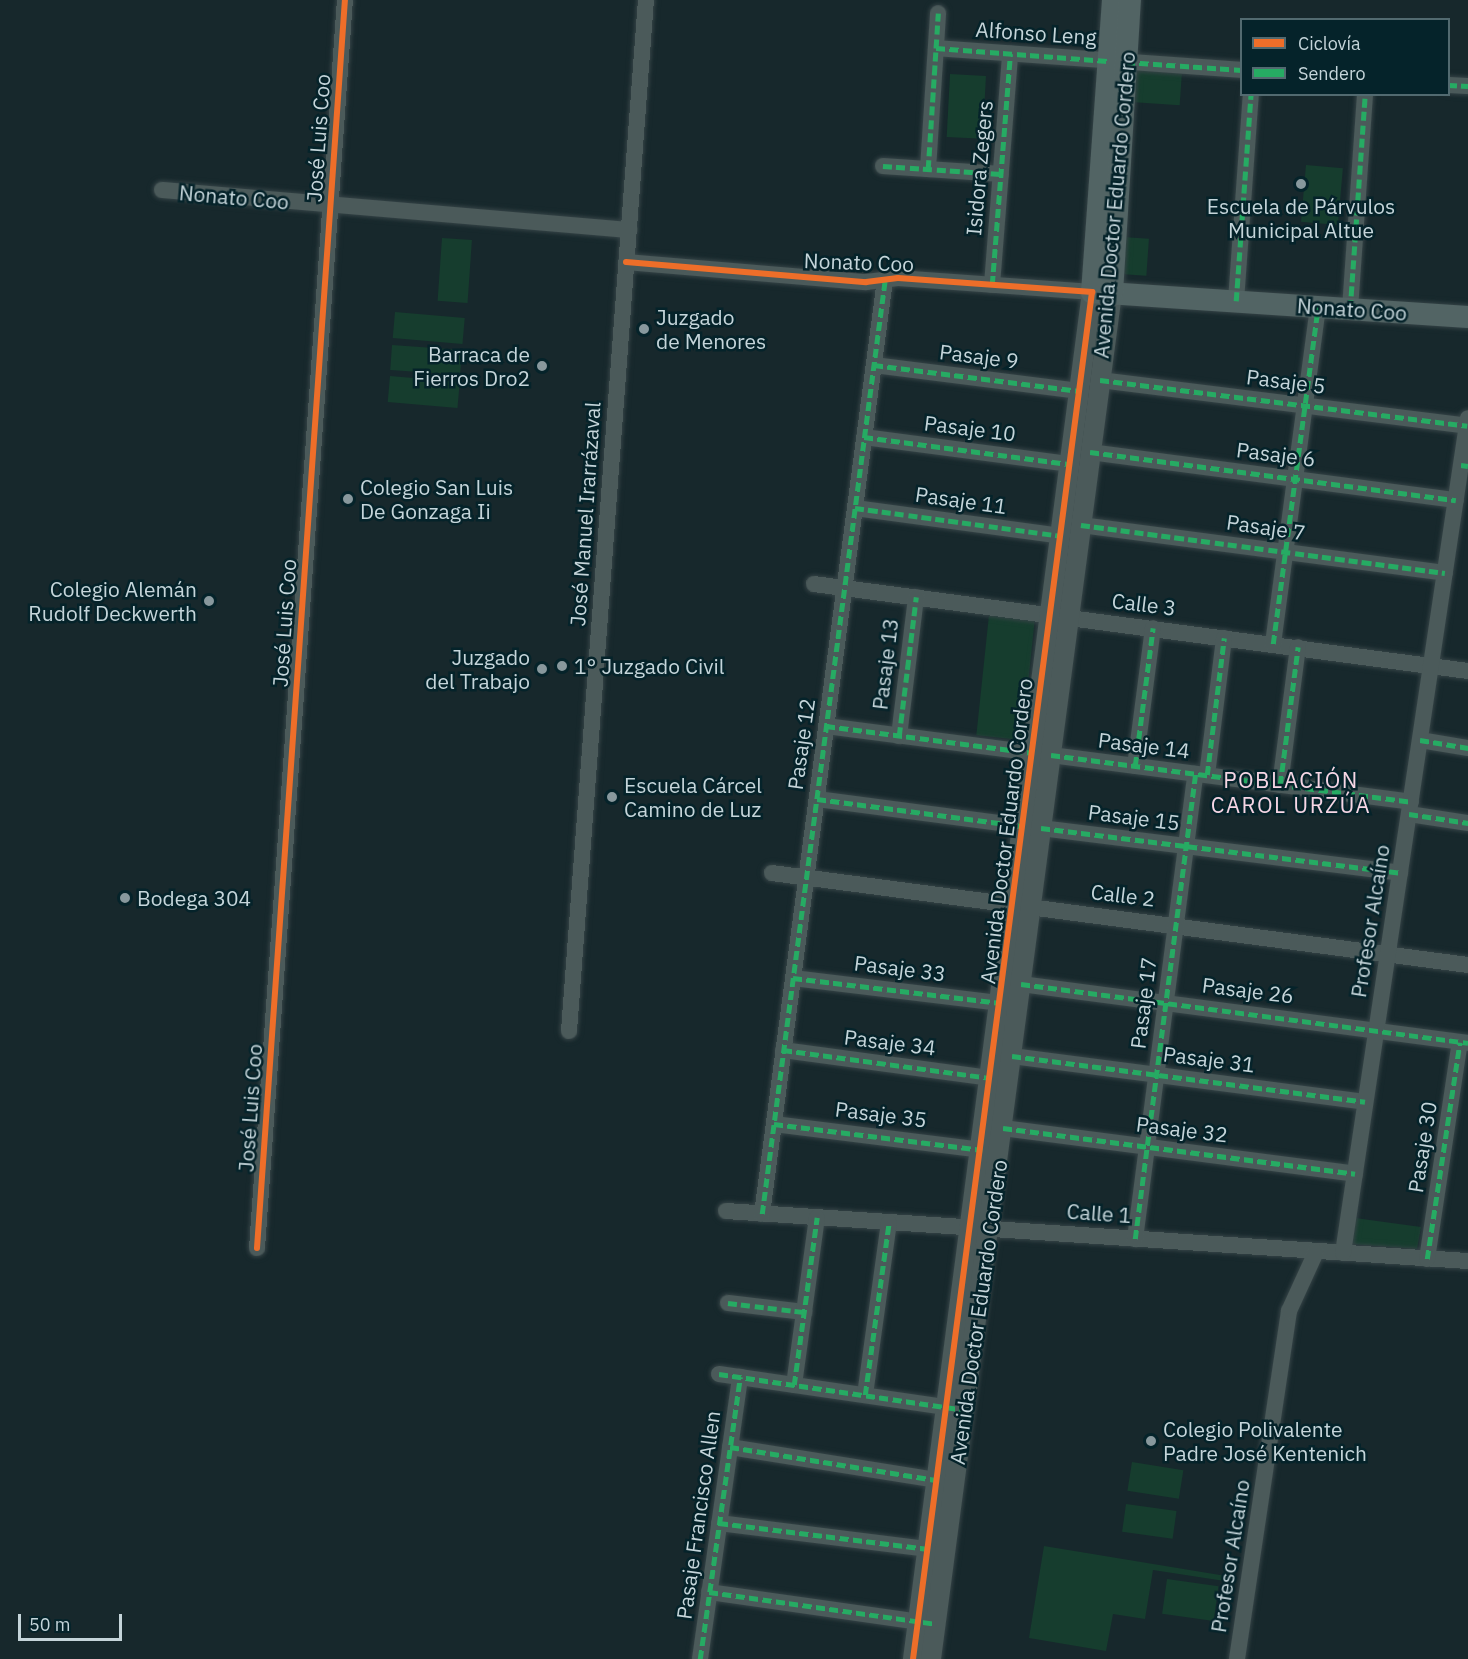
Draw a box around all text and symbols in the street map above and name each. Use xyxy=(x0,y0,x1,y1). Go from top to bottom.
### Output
street label: Alfonso Leng xyxy=(975,16,1097,50)
legend xyxy=(1240,18,1450,96)
text: Ciclovía xyxy=(1298,32,1361,55)
street label: Avenida Doctor Eduardo Cordero xyxy=(1088,51,1140,359)
text: Sendero xyxy=(1298,62,1365,85)
street label: José Luis Coo xyxy=(301,73,335,203)
street label: Isidora Zegers xyxy=(961,99,997,237)
marker: Escuela de Párvulos Municipal Altue xyxy=(1294,177,1308,191)
street label: Nonato Coo xyxy=(178,180,290,214)
place label: Escuela de Párvulos Municipal Altue xyxy=(1207,193,1395,243)
street label: Nonato Coo xyxy=(803,247,915,277)
street label: Nonato Coo xyxy=(1296,293,1408,325)
place label: Juzgado de Menores xyxy=(656,304,766,354)
marker: Juzgado de Menores xyxy=(637,322,651,336)
street label: Pasaje 9 xyxy=(938,339,1020,373)
place label: Barraca de Fierros Dro2 xyxy=(413,341,530,391)
marker: Barraca de Fierros Dro2 xyxy=(535,359,549,373)
street label: Pasaje 5 xyxy=(1245,364,1327,398)
street label: José Manuel Irarrázaval xyxy=(565,401,605,627)
street label: Pasaje 10 xyxy=(923,410,1017,446)
street label: Pasaje 6 xyxy=(1235,437,1317,471)
place label: Colegio San Luis De Gonzaga Ii xyxy=(360,474,513,524)
street label: Pasaje 11 xyxy=(914,481,1008,519)
marker: Colegio San Luis De Gonzaga Ii xyxy=(341,492,355,506)
street label: Pasaje 7 xyxy=(1225,509,1307,545)
street label: José Luis Coo xyxy=(267,558,301,688)
place label: Colegio Alemán Rudolf Deckwerth xyxy=(28,576,197,626)
street label: Calle 3 xyxy=(1110,588,1178,620)
marker: Colegio Alemán Rudolf Deckwerth xyxy=(202,594,216,608)
street label: Pasaje 13 xyxy=(867,617,903,711)
place label: Juzgado del Trabajo xyxy=(425,644,530,694)
place label: 1° Juzgado Civil xyxy=(574,653,724,679)
marker: 1° Juzgado Civil xyxy=(555,659,569,673)
marker: Juzgado del Trabajo xyxy=(535,662,549,676)
street label: Avenida Doctor Eduardo Cordero xyxy=(975,677,1037,985)
street label: Pasaje 12 xyxy=(782,697,820,791)
street label: Pasaje 14 xyxy=(1097,727,1191,763)
district label: POBLACIÓN CAROL URZÚA xyxy=(1211,766,1371,818)
place label: Escuela Cárcel Camino de Luz xyxy=(624,772,762,822)
marker: Escuela Cárcel Camino de Luz xyxy=(605,790,619,804)
street label: Pasaje 15 xyxy=(1087,799,1181,835)
street label: Profesor Alcaíno xyxy=(1345,843,1395,999)
street label: Calle 2 xyxy=(1089,879,1157,911)
place label: Bodega 304 xyxy=(137,885,251,911)
marker: Bodega 304 xyxy=(118,891,132,905)
street label: Pasaje 33 xyxy=(853,950,947,986)
street label: Pasaje 17 xyxy=(1125,956,1161,1050)
street label: Pasaje 26 xyxy=(1201,972,1295,1008)
street label: Pasaje 34 xyxy=(843,1024,937,1060)
street label: Pasaje 31 xyxy=(1162,1041,1256,1077)
street label: José Luis Coo xyxy=(233,1043,267,1173)
street label: Pasaje 35 xyxy=(834,1096,928,1132)
street label: Pasaje 30 xyxy=(1402,1100,1442,1194)
street label: Pasaje 32 xyxy=(1135,1111,1229,1147)
street label: Avenida Doctor Eduardo Cordero xyxy=(944,1158,1012,1466)
street label: Calle 1 xyxy=(1066,1198,1132,1228)
street label: Pasaje Francisco Allen xyxy=(671,1409,725,1621)
place label: Colegio Polivalente Padre José Kentenich xyxy=(1163,1416,1367,1466)
marker: Colegio Polivalente Padre José Kentenich xyxy=(1144,1434,1158,1448)
street label: Profesor Alcaíno xyxy=(1205,1478,1255,1634)
scale bar xyxy=(21,1602,124,1640)
text: 50 m xyxy=(29,1613,71,1636)

